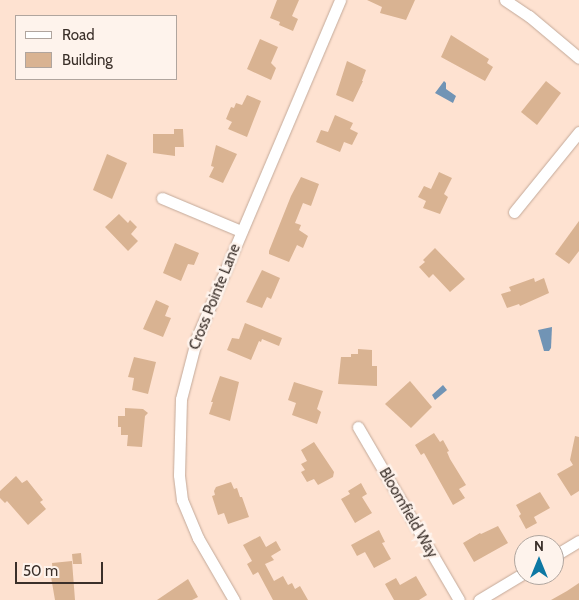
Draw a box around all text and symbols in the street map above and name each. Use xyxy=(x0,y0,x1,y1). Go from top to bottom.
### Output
legend xyxy=(15,15,178,80)
text: Road xyxy=(62,26,95,44)
text: Building xyxy=(62,51,113,69)
street label: Cross Pointe Lane xyxy=(186,241,244,353)
street label: Bloomfield Way xyxy=(375,465,441,561)
north arrow xyxy=(514,535,564,585)
text: N xyxy=(534,537,544,555)
scale bar xyxy=(18,552,105,584)
text: 50 m xyxy=(23,562,58,580)

